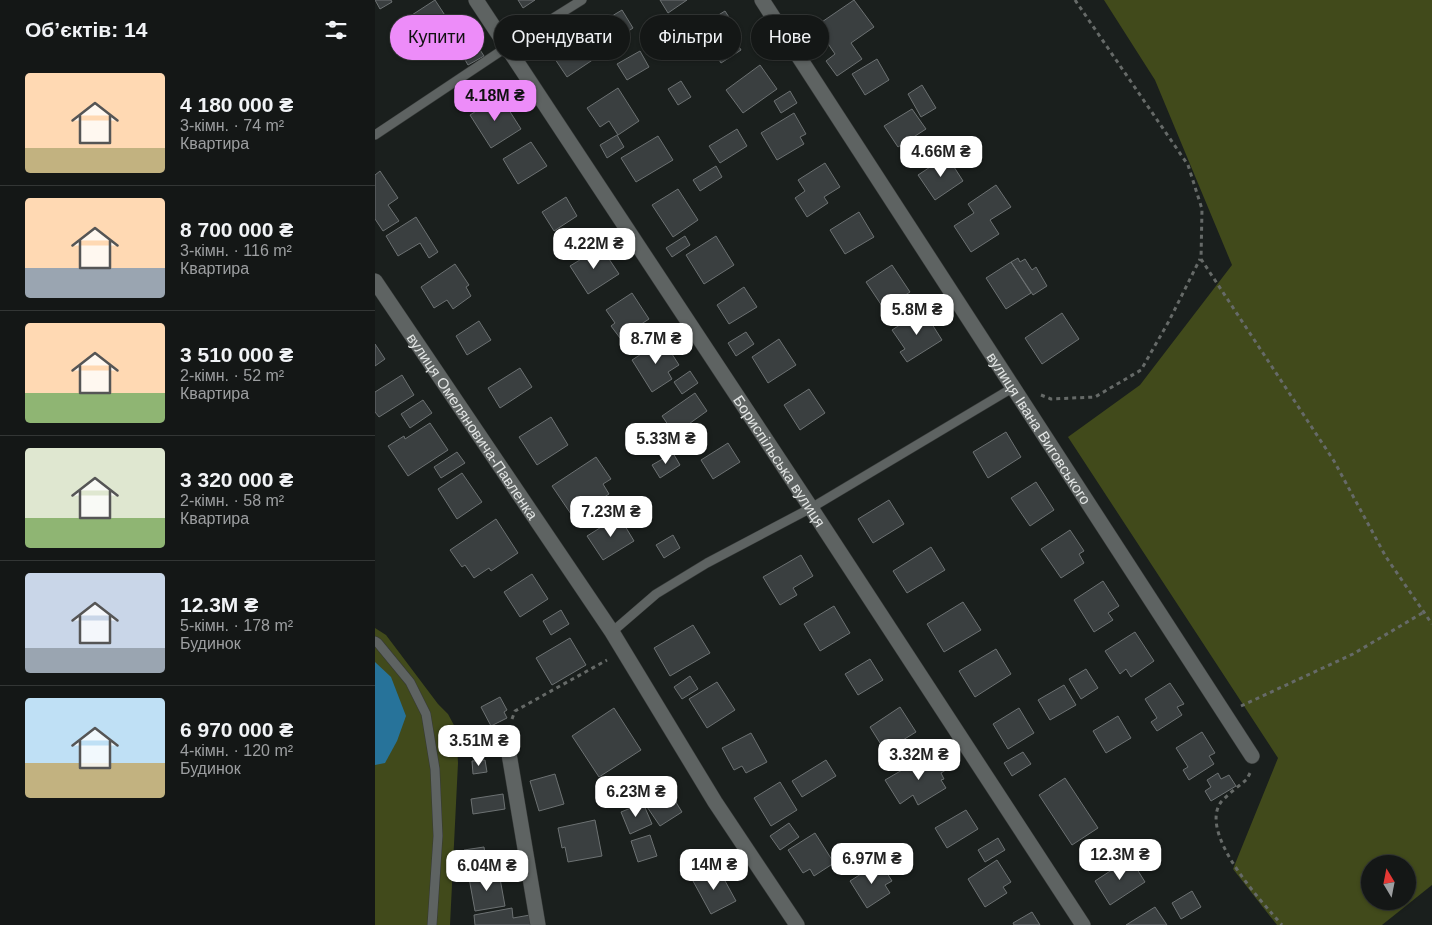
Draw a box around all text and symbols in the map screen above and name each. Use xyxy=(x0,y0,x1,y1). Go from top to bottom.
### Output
chip: Купити xyxy=(390,15,484,60)
chip: Орендувати xyxy=(494,15,630,60)
chip: Фільтри xyxy=(640,15,741,60)
chip: Нове xyxy=(751,15,829,60)
icon: filters xyxy=(322,16,350,44)
text: Об’єктів: 14 xyxy=(25,18,147,41)
pin: 4.18M ₴ xyxy=(449,80,541,122)
text: 4.18M ₴ xyxy=(465,87,525,104)
icon: home xyxy=(65,93,125,153)
text: 4 180 000 ₴ xyxy=(180,93,293,116)
text: 3-кімн. · 74 m² xyxy=(180,117,284,134)
text: Квартира xyxy=(180,135,249,152)
pin: 4.66M ₴ xyxy=(895,136,987,178)
text: 4.66M ₴ xyxy=(911,143,971,160)
icon: home xyxy=(65,218,125,278)
text: 8 700 000 ₴ xyxy=(180,218,293,241)
pin: 4.22M ₴ xyxy=(548,228,640,270)
text: 4.22M ₴ xyxy=(564,235,624,252)
text: 3-кімн. · 116 m² xyxy=(180,242,292,259)
text: Квартира xyxy=(180,260,249,277)
pin: 5.8M ₴ xyxy=(876,294,958,336)
text: 5.8M ₴ xyxy=(892,301,942,318)
pin: 8.7M ₴ xyxy=(615,322,697,365)
street label: вулиця Омеляновича-Павленка xyxy=(404,330,542,523)
text: 8.7M ₴ xyxy=(631,330,681,347)
icon: home xyxy=(65,343,125,403)
text: 3 510 000 ₴ xyxy=(180,343,293,366)
street label: вулиця Івана Виговського xyxy=(984,349,1095,507)
text: 2-кімн. · 52 m² xyxy=(180,367,284,384)
text: Квартира xyxy=(180,385,249,402)
street label: Бориспільська вулиця xyxy=(730,392,829,530)
pin: 5.33M ₴ xyxy=(620,422,712,465)
text: 5.33M ₴ xyxy=(636,430,696,447)
icon: home xyxy=(65,468,125,528)
text: 3 320 000 ₴ xyxy=(180,468,293,491)
text: 2-кімн. · 58 m² xyxy=(180,492,284,509)
pin: 7.23M ₴ xyxy=(565,496,657,538)
text: 7.23M ₴ xyxy=(581,503,641,520)
text: Квартира xyxy=(180,510,249,527)
icon: home xyxy=(65,593,125,653)
text: 12.3M ₴ xyxy=(180,593,258,616)
text: 5-кімн. · 178 m² xyxy=(180,617,293,634)
text: Будинок xyxy=(180,635,241,652)
icon: home xyxy=(65,718,125,778)
text: 6 970 000 ₴ xyxy=(180,718,293,741)
pin: 3.51M ₴ xyxy=(433,724,525,767)
text: 3.51M ₴ xyxy=(449,732,509,749)
pin: 3.32M ₴ xyxy=(873,738,965,781)
text: 4-кімн. · 120 m² xyxy=(180,742,293,759)
text: 3.32M ₴ xyxy=(889,746,949,763)
text: Будинок xyxy=(180,760,241,777)
pin: 6.23M ₴ xyxy=(590,776,682,818)
text: 6.23M ₴ xyxy=(606,783,666,800)
pin: 12.3M ₴ xyxy=(1074,838,1166,881)
pin: 6.97M ₴ xyxy=(826,842,918,885)
text: 12.3M ₴ xyxy=(1090,846,1150,863)
pin: 14M ₴ xyxy=(679,848,749,891)
pin: 6.04M ₴ xyxy=(441,850,533,892)
text: 6.97M ₴ xyxy=(842,850,902,867)
north arrow xyxy=(1361,855,1416,910)
map controls xyxy=(1361,855,1416,910)
text: 14M ₴ xyxy=(691,856,737,873)
text: 6.04M ₴ xyxy=(457,857,517,874)

